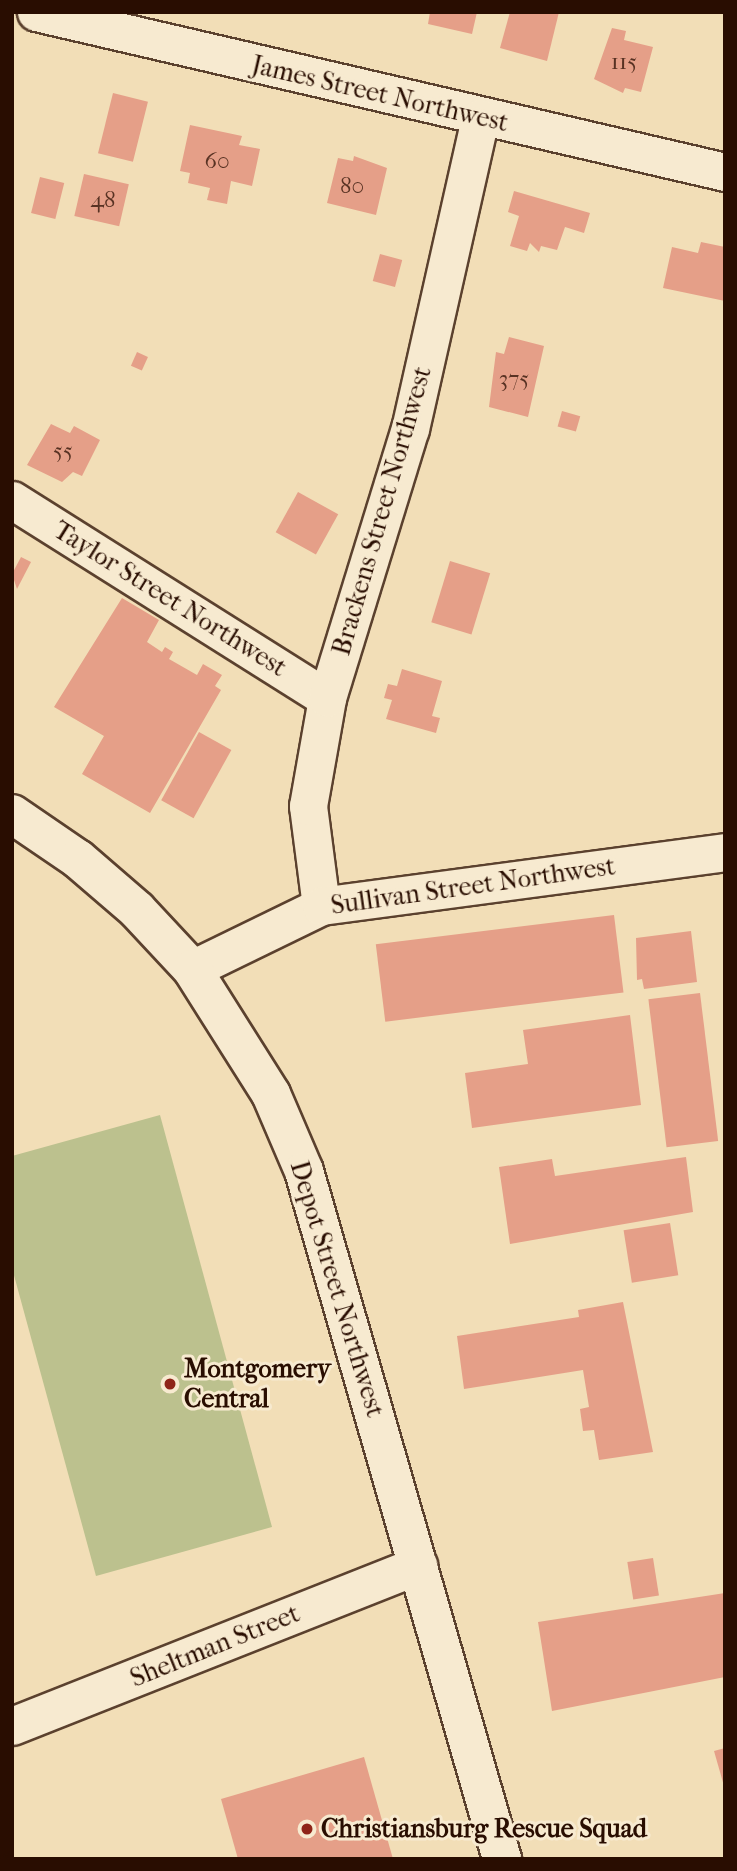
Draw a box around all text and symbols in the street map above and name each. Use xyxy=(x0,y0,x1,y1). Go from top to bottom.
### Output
house number: 115 xyxy=(611,48,637,76)
street label: James Street Northwest xyxy=(249,49,511,139)
house number: 60 xyxy=(204,147,230,175)
house number: 80 xyxy=(340,172,364,200)
house number: 48 xyxy=(90,186,116,214)
street label: Brackens Street Northwest xyxy=(326,363,438,659)
house number: 375 xyxy=(499,365,529,393)
house number: 55 xyxy=(53,437,73,465)
street label: Taylor Street Northwest xyxy=(48,515,292,683)
street label: Sullivan Street Northwest xyxy=(329,851,617,921)
street label: Depot Street Northwest xyxy=(283,1157,391,1421)
place label: Montgomery Central xyxy=(184,1353,331,1414)
marker: Montgomery Central xyxy=(162,1376,178,1392)
street label: Sheltman Street xyxy=(126,1598,304,1694)
place label: Christiansburg Rescue Squad xyxy=(321,1813,647,1845)
marker: Christiansburg Rescue Squad xyxy=(299,1821,315,1837)

